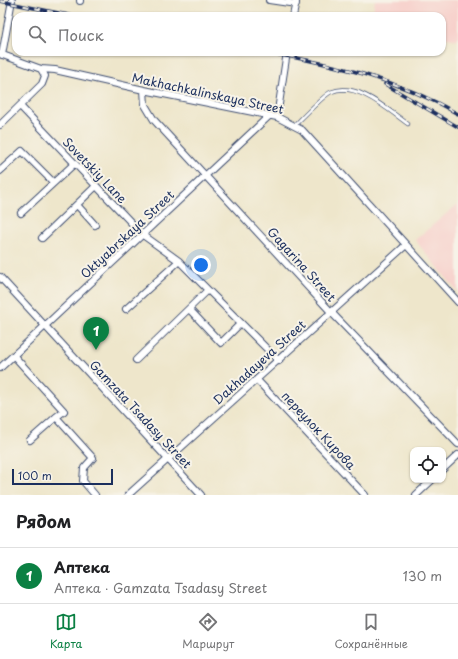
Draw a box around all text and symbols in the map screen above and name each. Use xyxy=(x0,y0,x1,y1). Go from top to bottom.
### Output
search box xyxy=(12,12,446,56)
icon: search xyxy=(26,23,48,45)
text: Поиск xyxy=(58,23,104,46)
street label: Makhachkalinskaya Street xyxy=(130,68,286,118)
street label: Sovetskiy Lane xyxy=(59,133,131,207)
street label: Oktyabrskaya Street xyxy=(76,186,178,282)
street label: Gagarina Street xyxy=(264,223,340,305)
your location xyxy=(191,255,211,275)
street label: Dakhadayeva Street xyxy=(209,315,309,409)
pin: 1 xyxy=(83,317,109,350)
street label: Gamzata Tsadasy Street xyxy=(86,356,196,472)
street label: переулок Кирова xyxy=(278,387,360,474)
map controls xyxy=(410,447,446,483)
button: locate xyxy=(410,447,446,483)
scale bar xyxy=(12,467,113,486)
text: 100 m xyxy=(18,467,52,484)
text: Рядом xyxy=(16,508,71,534)
text: Аптека xyxy=(54,555,110,578)
text: 1 xyxy=(26,566,32,585)
text: 130 m xyxy=(403,566,442,585)
text: Аптека · Gamzata Tsadasy Street xyxy=(54,578,267,597)
tab: Карта xyxy=(50,611,82,652)
tab: Маршрут xyxy=(182,611,234,652)
tab: Сохранённые xyxy=(334,611,408,652)

